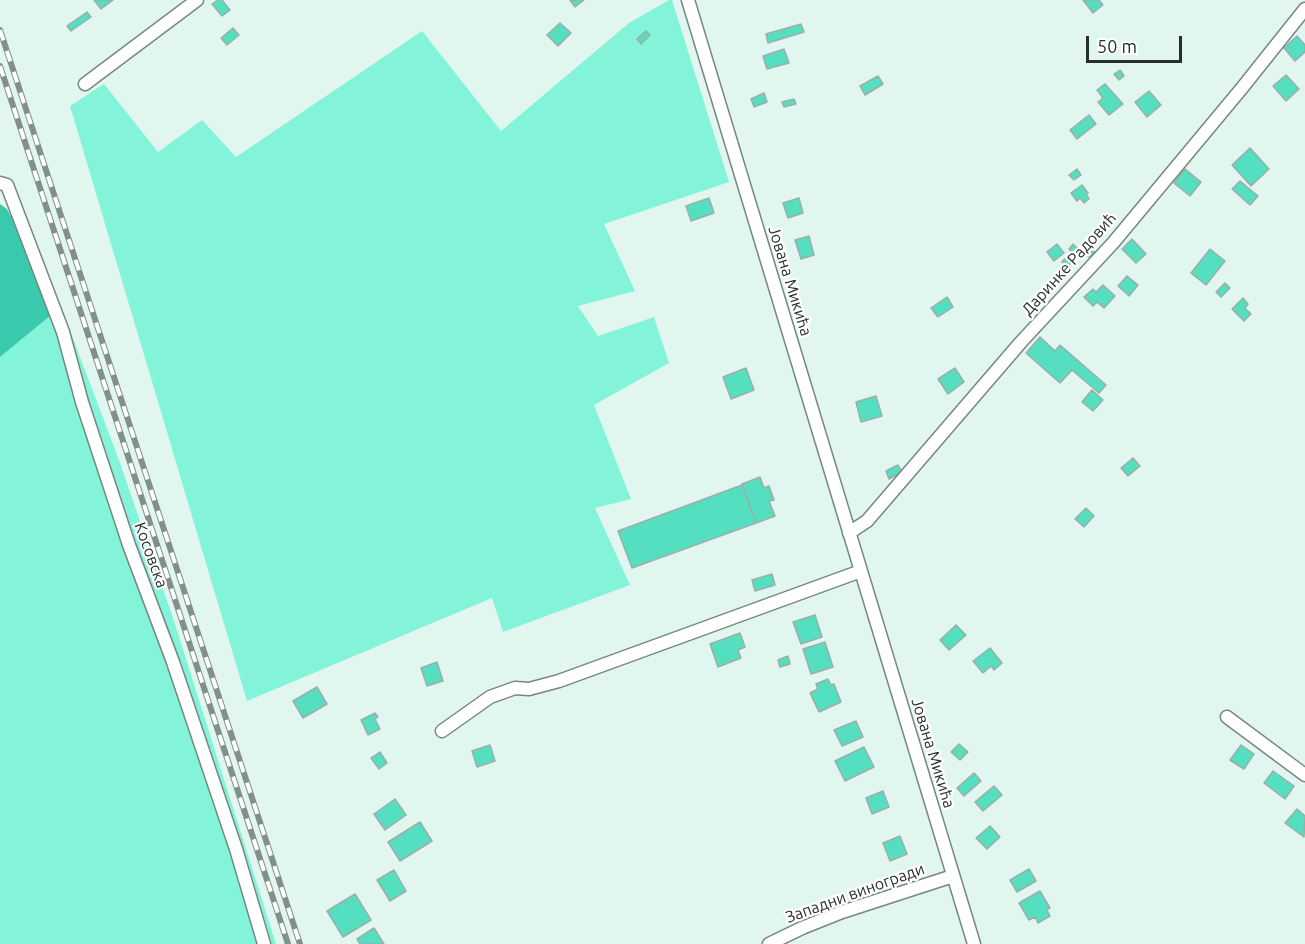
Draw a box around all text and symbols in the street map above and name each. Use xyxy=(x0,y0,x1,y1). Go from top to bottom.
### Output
scale bar xyxy=(1089,24,1185,62)
text: 50 m xyxy=(1097,36,1137,56)
street label: Даринке Радовић xyxy=(1018,209,1120,319)
street label: Јована Микића xyxy=(764,224,816,338)
street label: Косовска xyxy=(130,520,172,590)
street label: Јована Микића xyxy=(907,696,959,810)
street label: Западни виногради xyxy=(783,859,927,927)

